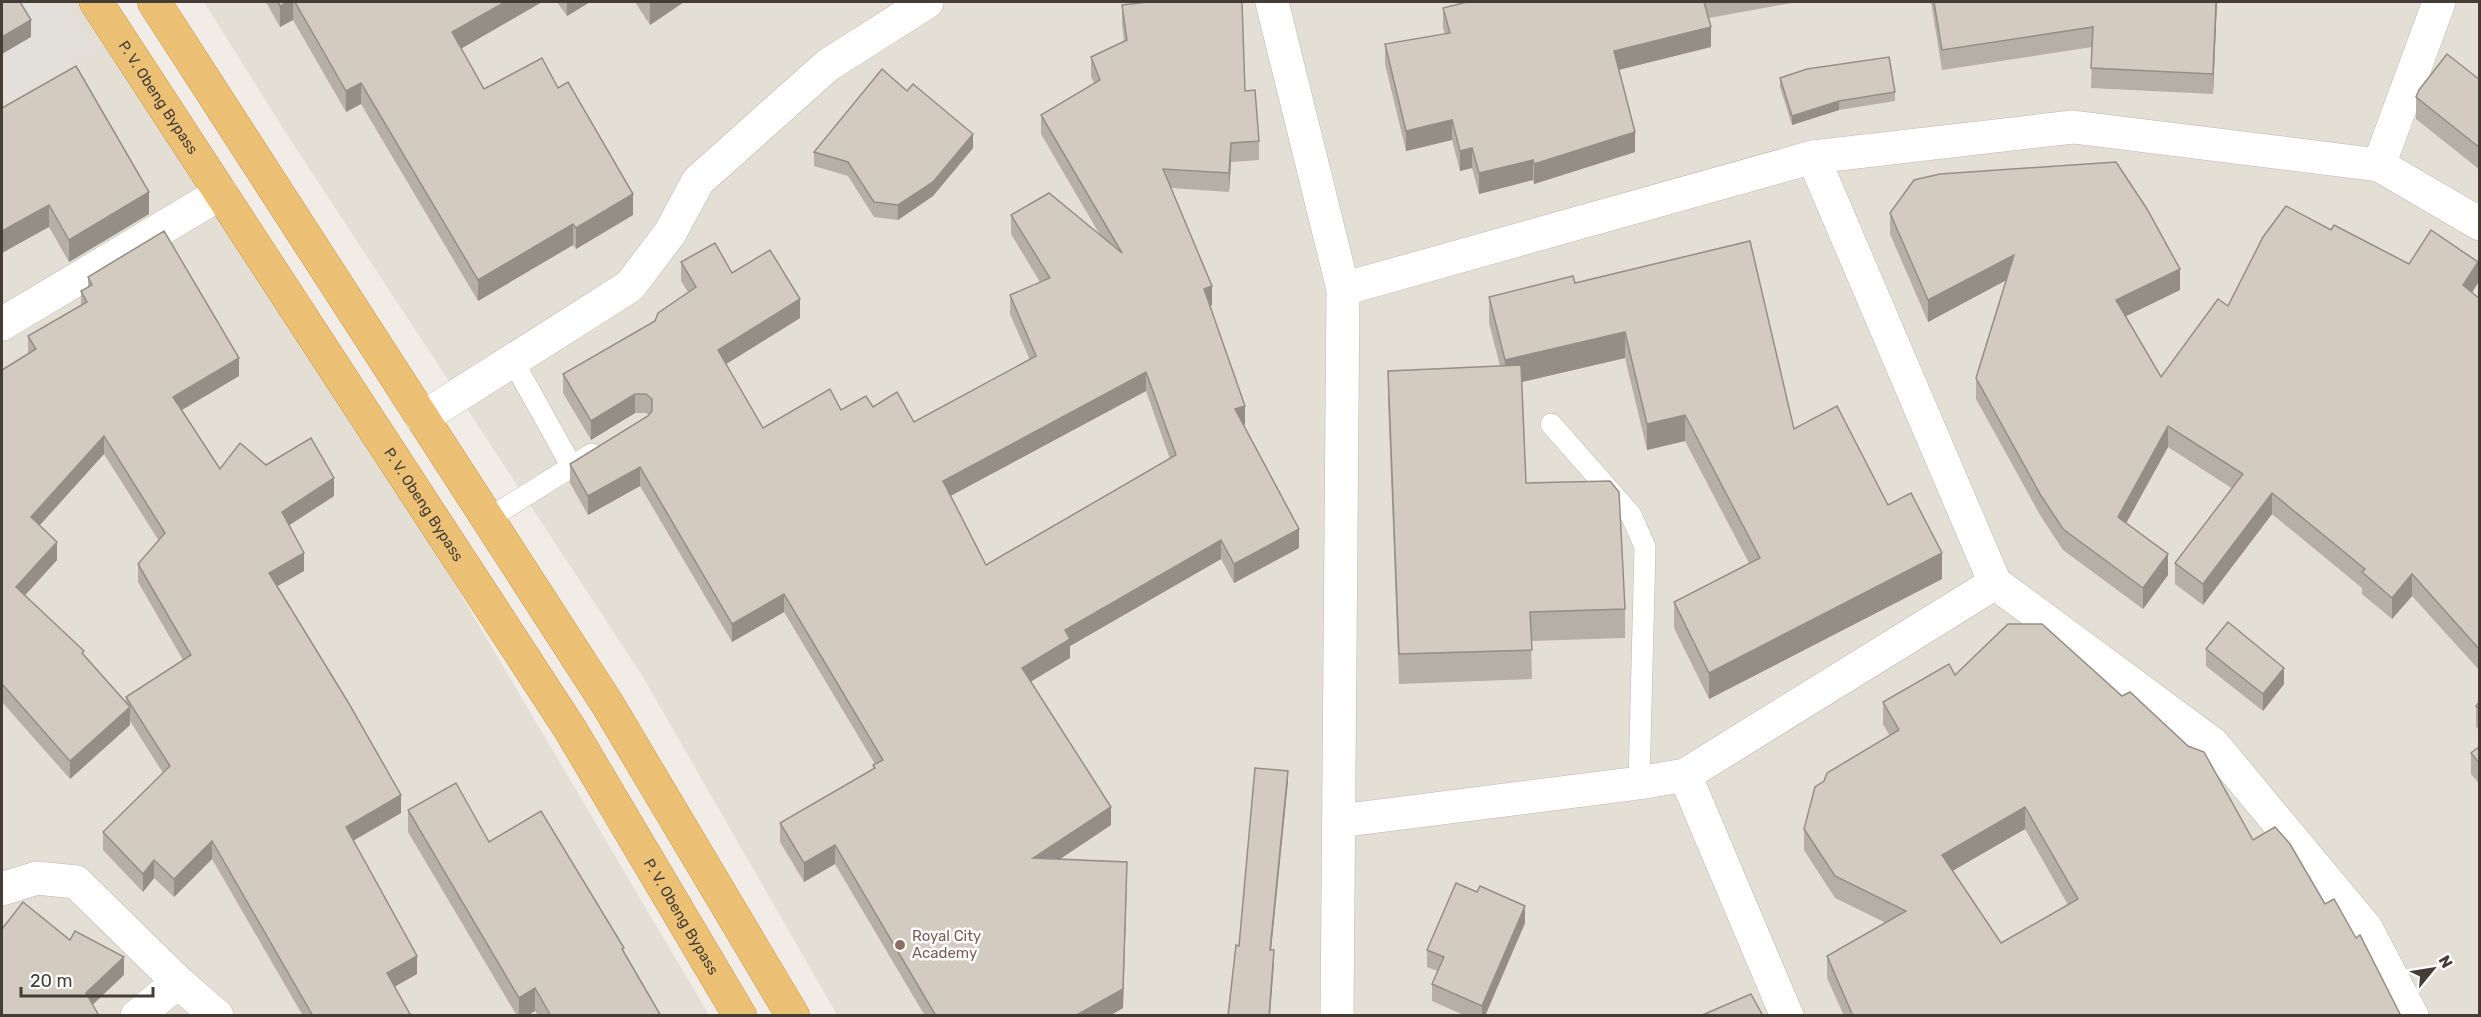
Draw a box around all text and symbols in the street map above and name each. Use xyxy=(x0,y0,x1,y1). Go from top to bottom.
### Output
street label: P. V. Obeng Bypass xyxy=(115,37,202,158)
street label: P. V. Obeng Bypass xyxy=(380,444,467,565)
street label: P. V. Obeng Bypass xyxy=(640,855,723,978)
place label: Royal City Academy xyxy=(912,927,981,962)
marker: Royal City Academy xyxy=(893,938,907,952)
north arrow xyxy=(2403,939,2463,999)
text: N xyxy=(2434,952,2457,971)
scale bar xyxy=(21,960,153,998)
text: 20 m xyxy=(30,970,72,992)

